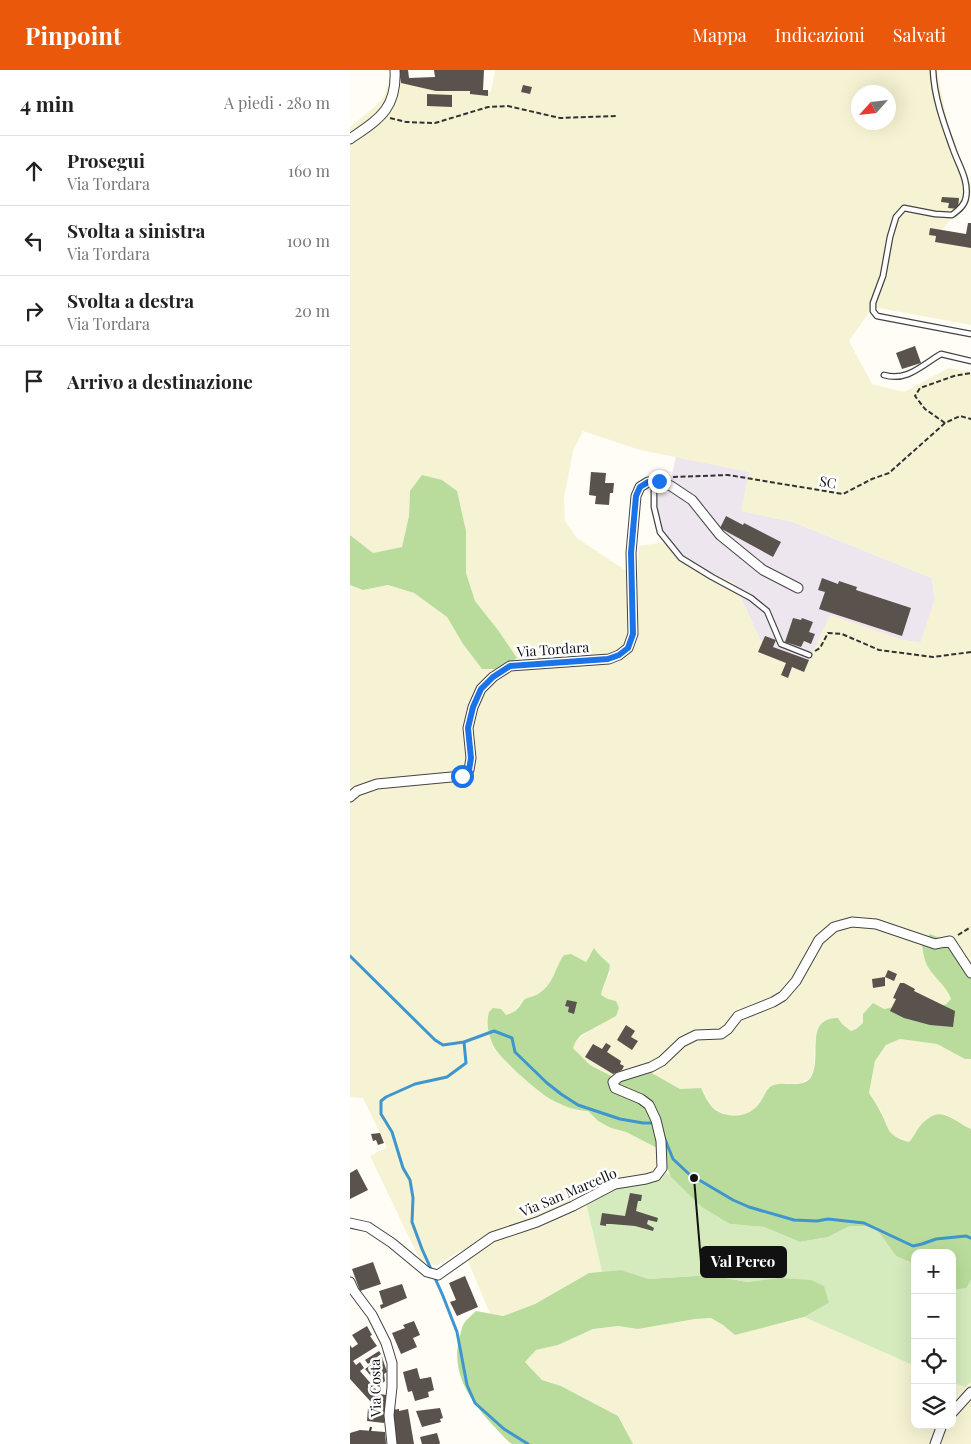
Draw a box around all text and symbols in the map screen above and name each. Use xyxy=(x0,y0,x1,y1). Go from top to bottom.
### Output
text: Pinpoint xyxy=(25,19,121,51)
text: Mappa xyxy=(692,23,747,47)
text: Indicazioni xyxy=(775,23,865,47)
text: Salvati xyxy=(893,23,946,47)
north arrow xyxy=(851,85,896,130)
text: 4 min xyxy=(20,89,74,117)
text: A piedi · 280 m xyxy=(224,92,330,113)
text: Prosegui xyxy=(67,147,145,173)
icon: ahead xyxy=(20,157,48,185)
text: 160 m xyxy=(288,160,330,181)
text: Via Tordara xyxy=(67,173,150,194)
text: Svolta a sinistra xyxy=(67,217,205,243)
icon: left xyxy=(20,227,48,255)
text: 100 m xyxy=(287,230,330,251)
text: Via Tordara xyxy=(67,243,150,264)
text: Svolta a destra xyxy=(67,287,194,313)
icon: right xyxy=(20,297,48,325)
text: 20 m xyxy=(295,300,330,321)
text: Via Tordara xyxy=(67,313,150,334)
icon: arrive xyxy=(20,367,48,395)
text: Arrivo a destinazione xyxy=(67,368,253,394)
route end xyxy=(648,470,671,493)
street label: SC xyxy=(818,471,838,493)
street label: Via Tordara xyxy=(515,637,590,661)
route start xyxy=(451,765,474,788)
street label: Via San Marcello xyxy=(516,1163,620,1221)
callout: Val Pereo xyxy=(701,1247,786,1277)
map controls xyxy=(911,1249,956,1429)
button: + xyxy=(911,1249,956,1294)
text: Val Pereo xyxy=(710,1251,775,1271)
button: − xyxy=(911,1294,956,1339)
button: locate xyxy=(911,1339,956,1384)
street label: Via Costa xyxy=(365,1359,385,1418)
button: layers xyxy=(911,1384,956,1429)

